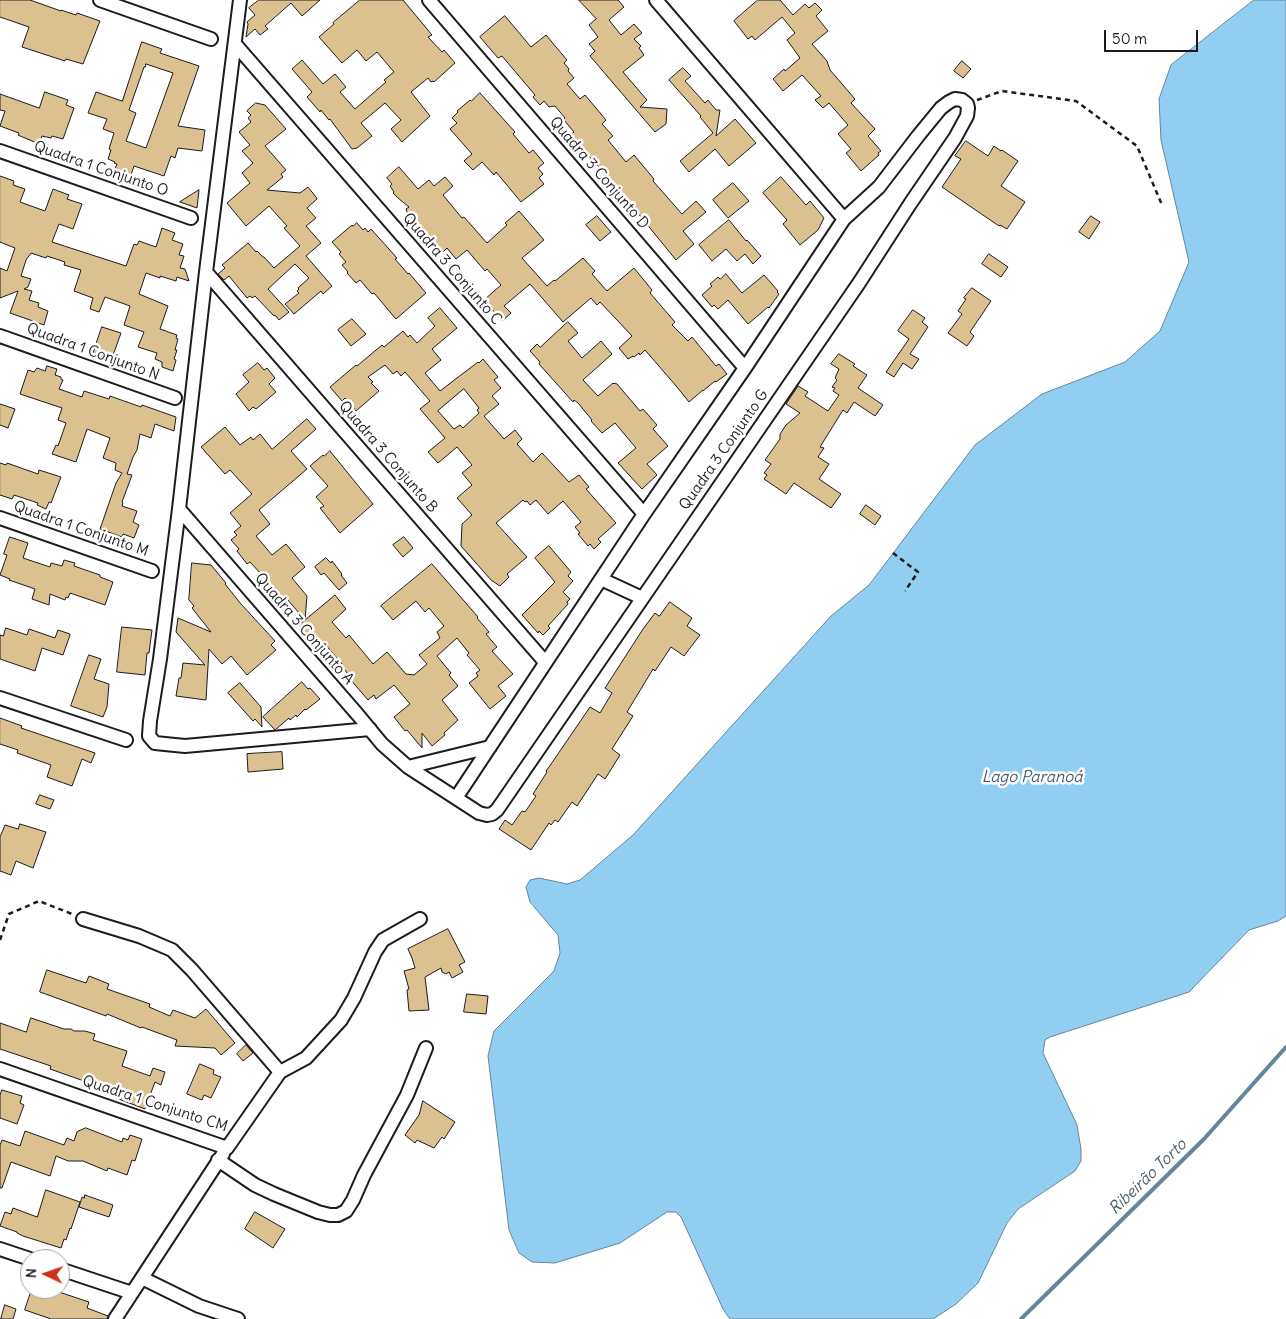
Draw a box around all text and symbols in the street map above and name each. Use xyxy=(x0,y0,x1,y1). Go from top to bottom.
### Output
scale bar xyxy=(1106,20,1200,52)
text: 50 m xyxy=(1112,29,1147,48)
street label: Quadra 3 Conjunto D xyxy=(545,113,653,233)
street label: Quadra 1 Conjunto O xyxy=(31,138,171,200)
street label: Quadra 3 Conjunto C xyxy=(399,210,505,328)
street label: Quadra 1 Conjunto N xyxy=(24,320,162,384)
street label: Quadra 3 Conjunto G xyxy=(676,386,772,514)
street label: Quadra 3 Conjunto B xyxy=(335,398,441,516)
street label: Quadra 1 Conjunto M xyxy=(11,497,151,561)
street label: Quadra 3 Conjunto A xyxy=(251,570,357,688)
water label: Lago Paranoá xyxy=(982,767,1082,787)
street label: Quadra 1 Conjunto CM xyxy=(80,1072,230,1136)
water label: Ribeirão Torto xyxy=(1105,1135,1191,1219)
north arrow xyxy=(20,1249,70,1299)
text: N xyxy=(22,1268,40,1279)

